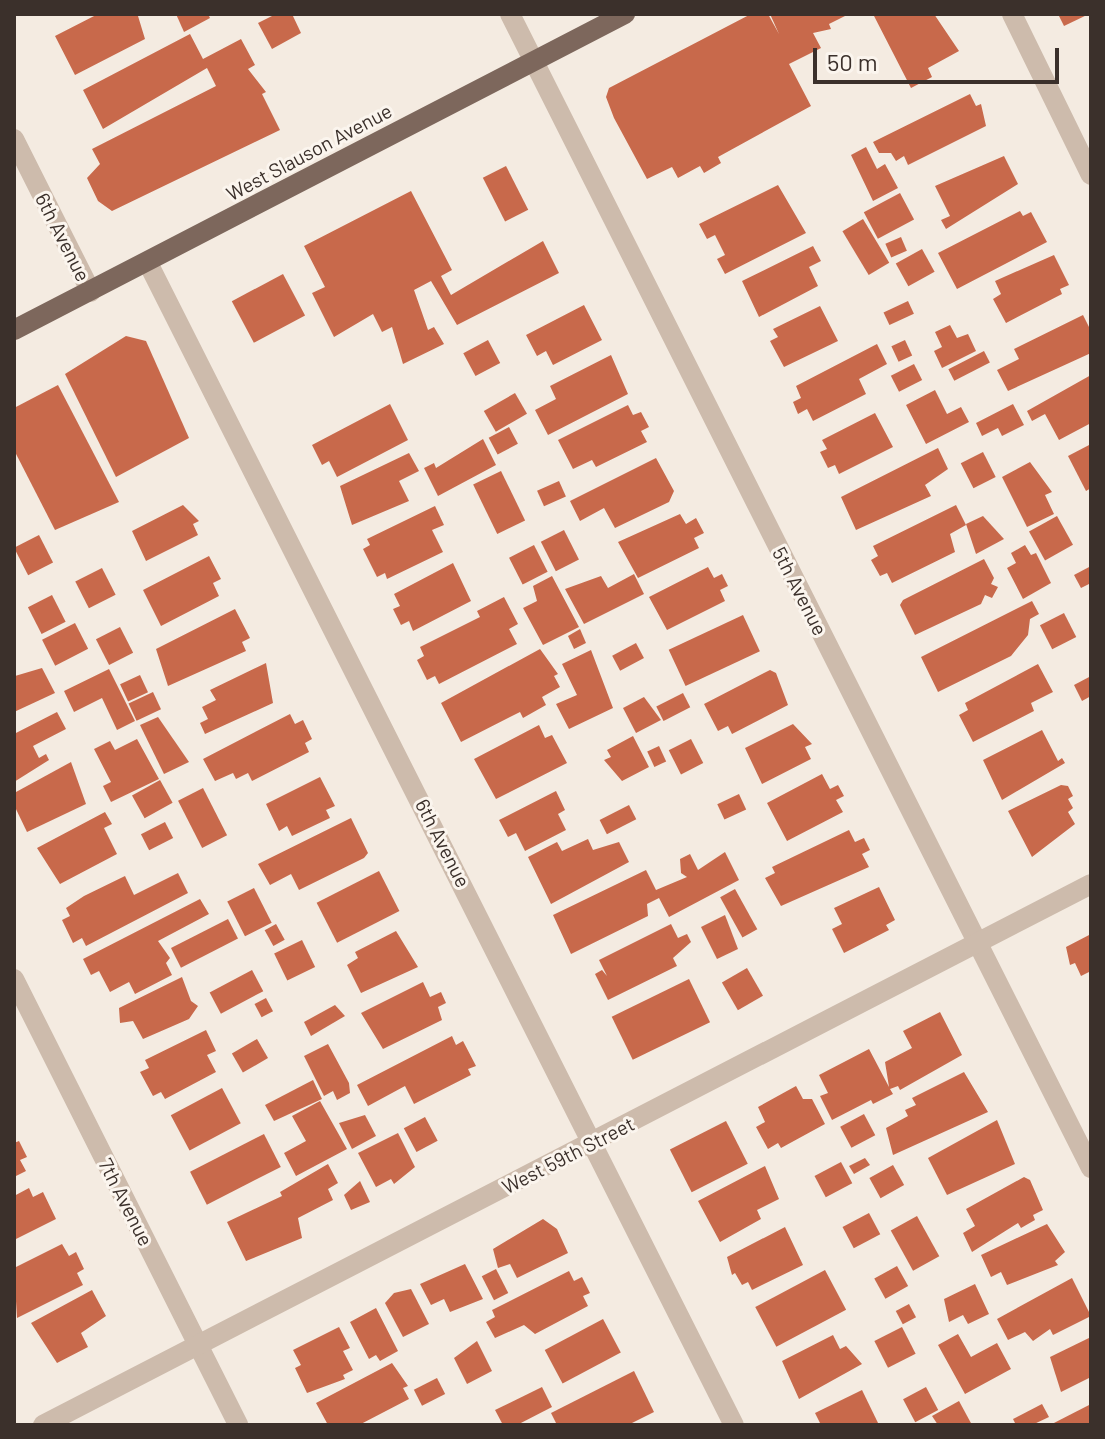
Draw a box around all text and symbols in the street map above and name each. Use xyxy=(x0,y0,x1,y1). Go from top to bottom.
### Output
scale bar xyxy=(817,32,1063,82)
text: 50 m xyxy=(827,47,878,76)
street label: West Slauson Avenue xyxy=(222,98,396,206)
street label: 6th Avenue xyxy=(31,189,95,285)
street label: 5th Avenue xyxy=(768,543,832,639)
street label: 6th Avenue xyxy=(411,795,475,891)
street label: West 59th Street xyxy=(498,1111,638,1199)
street label: 7th Avenue xyxy=(94,1154,158,1250)

